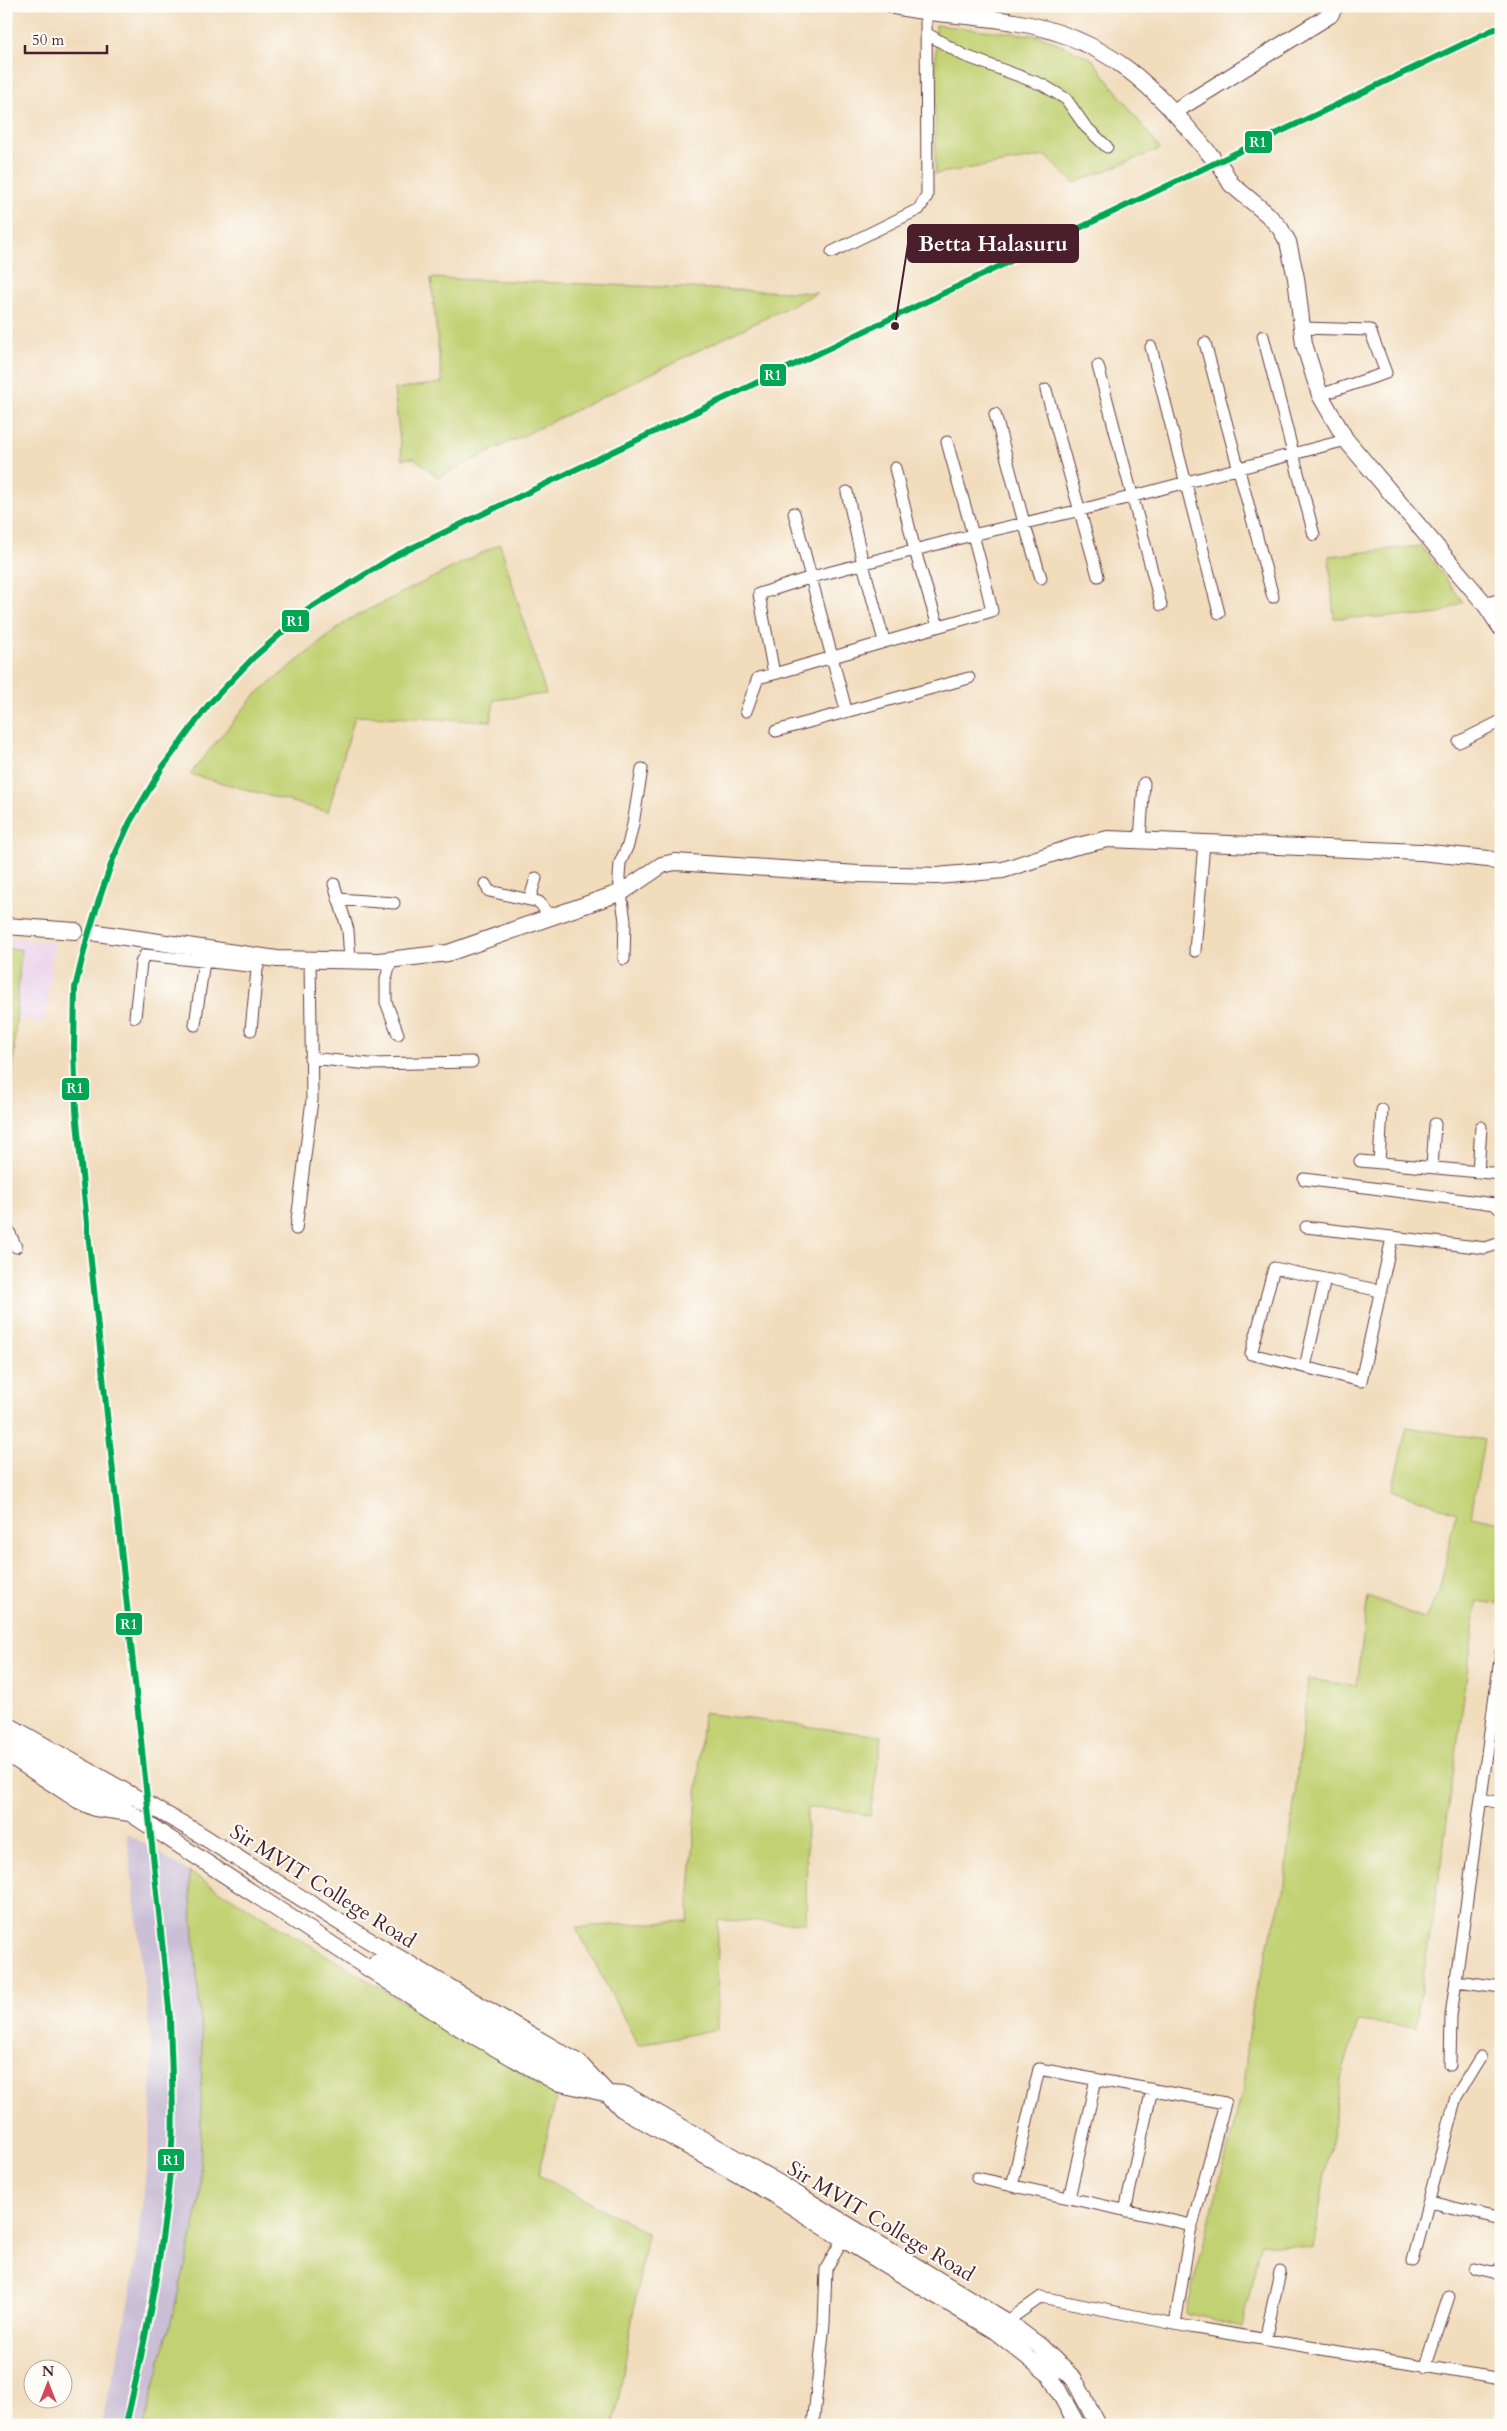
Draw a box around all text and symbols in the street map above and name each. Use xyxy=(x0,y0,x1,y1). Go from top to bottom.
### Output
scale bar xyxy=(25,22,108,54)
text: 50 m xyxy=(32,30,64,50)
line badge: R1 xyxy=(1244,130,1273,154)
text: R1 xyxy=(1249,133,1267,152)
callout: Betta Halasuru xyxy=(908,225,1078,262)
text: Betta Halasuru xyxy=(918,229,1068,259)
line badge: R1 xyxy=(759,363,787,387)
text: R1 xyxy=(764,366,782,385)
line badge: R1 xyxy=(281,609,310,633)
text: R1 xyxy=(286,612,304,631)
line badge: R1 xyxy=(61,1077,90,1101)
text: R1 xyxy=(66,1079,84,1098)
line badge: R1 xyxy=(115,1612,143,1636)
text: R1 xyxy=(120,1615,138,1634)
street label: Sir MVIT College Road xyxy=(224,1817,421,1955)
line badge: R1 xyxy=(157,2148,185,2172)
text: R1 xyxy=(162,2151,180,2170)
street label: Sir MVIT College Road xyxy=(782,2154,980,2289)
north arrow xyxy=(22,2358,72,2408)
text: N xyxy=(42,2362,54,2381)

